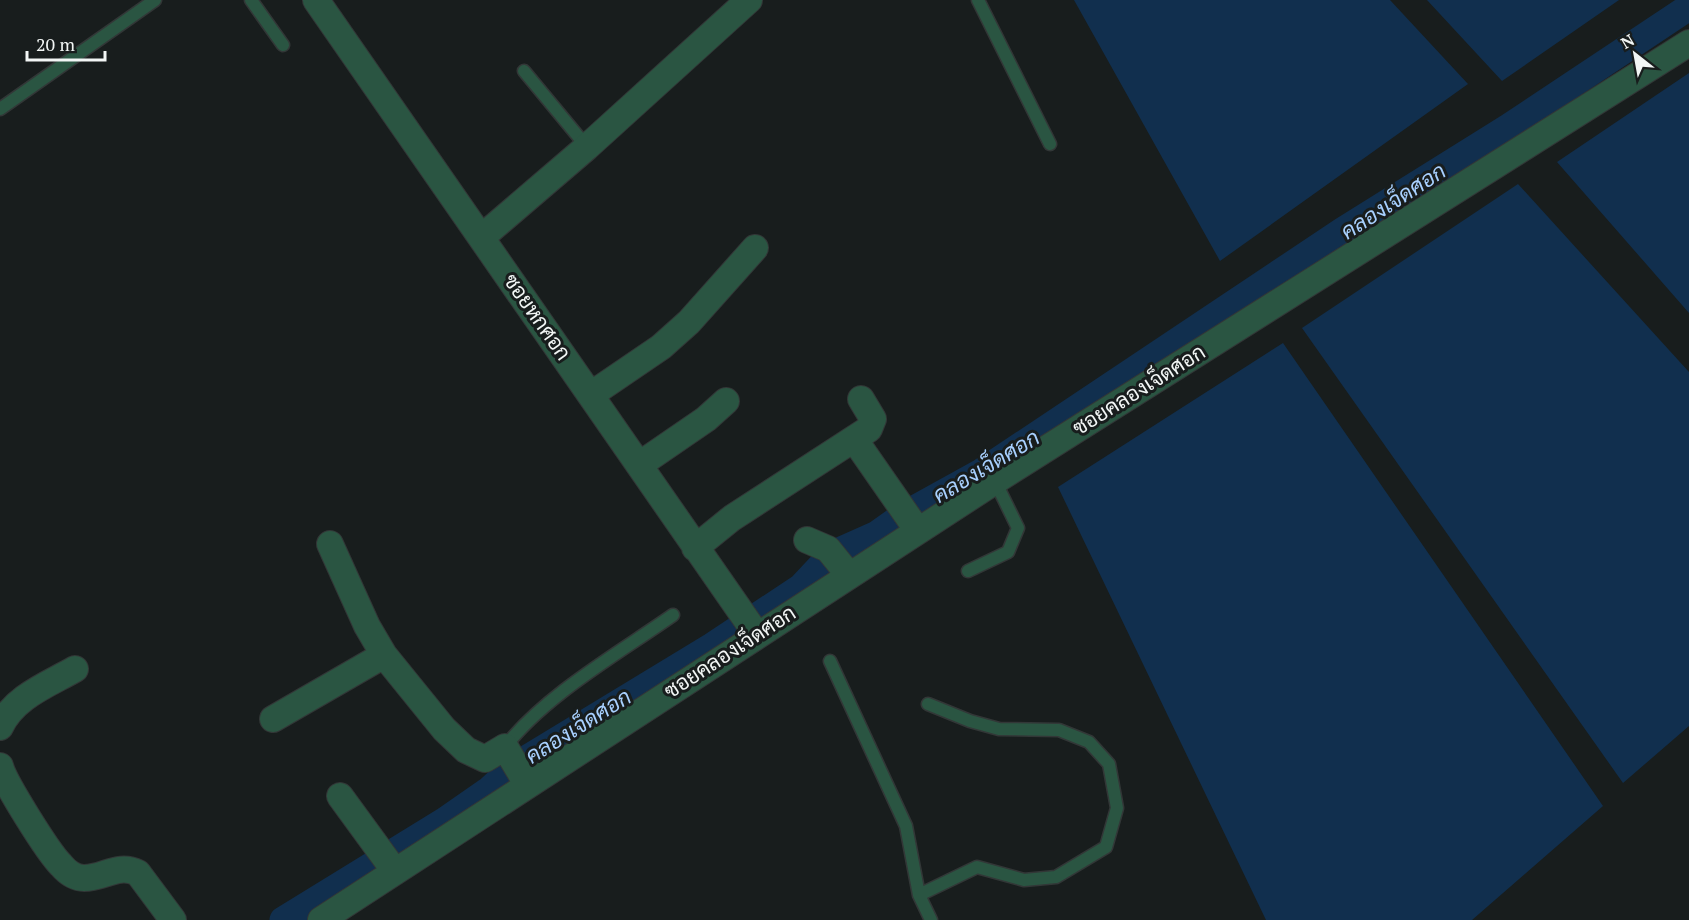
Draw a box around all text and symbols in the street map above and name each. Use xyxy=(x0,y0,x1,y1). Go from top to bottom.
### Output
scale bar xyxy=(27,24,105,62)
north arrow xyxy=(1605,24,1665,84)
text: N xyxy=(1616,29,1638,54)
text: 20 m xyxy=(36,32,76,56)
water label: คลองเจ็ดศอก xyxy=(1335,156,1451,245)
street label: ซอยหกศอก xyxy=(498,268,578,365)
street label: ซอยคลองเจ็ดศอก xyxy=(1067,337,1210,441)
water label: คลองเจ็ดศอก xyxy=(927,422,1045,509)
street label: ซอยคลองเจ็ดศอก xyxy=(658,598,801,704)
water label: คลองเจ็ดศอก xyxy=(519,682,636,770)

